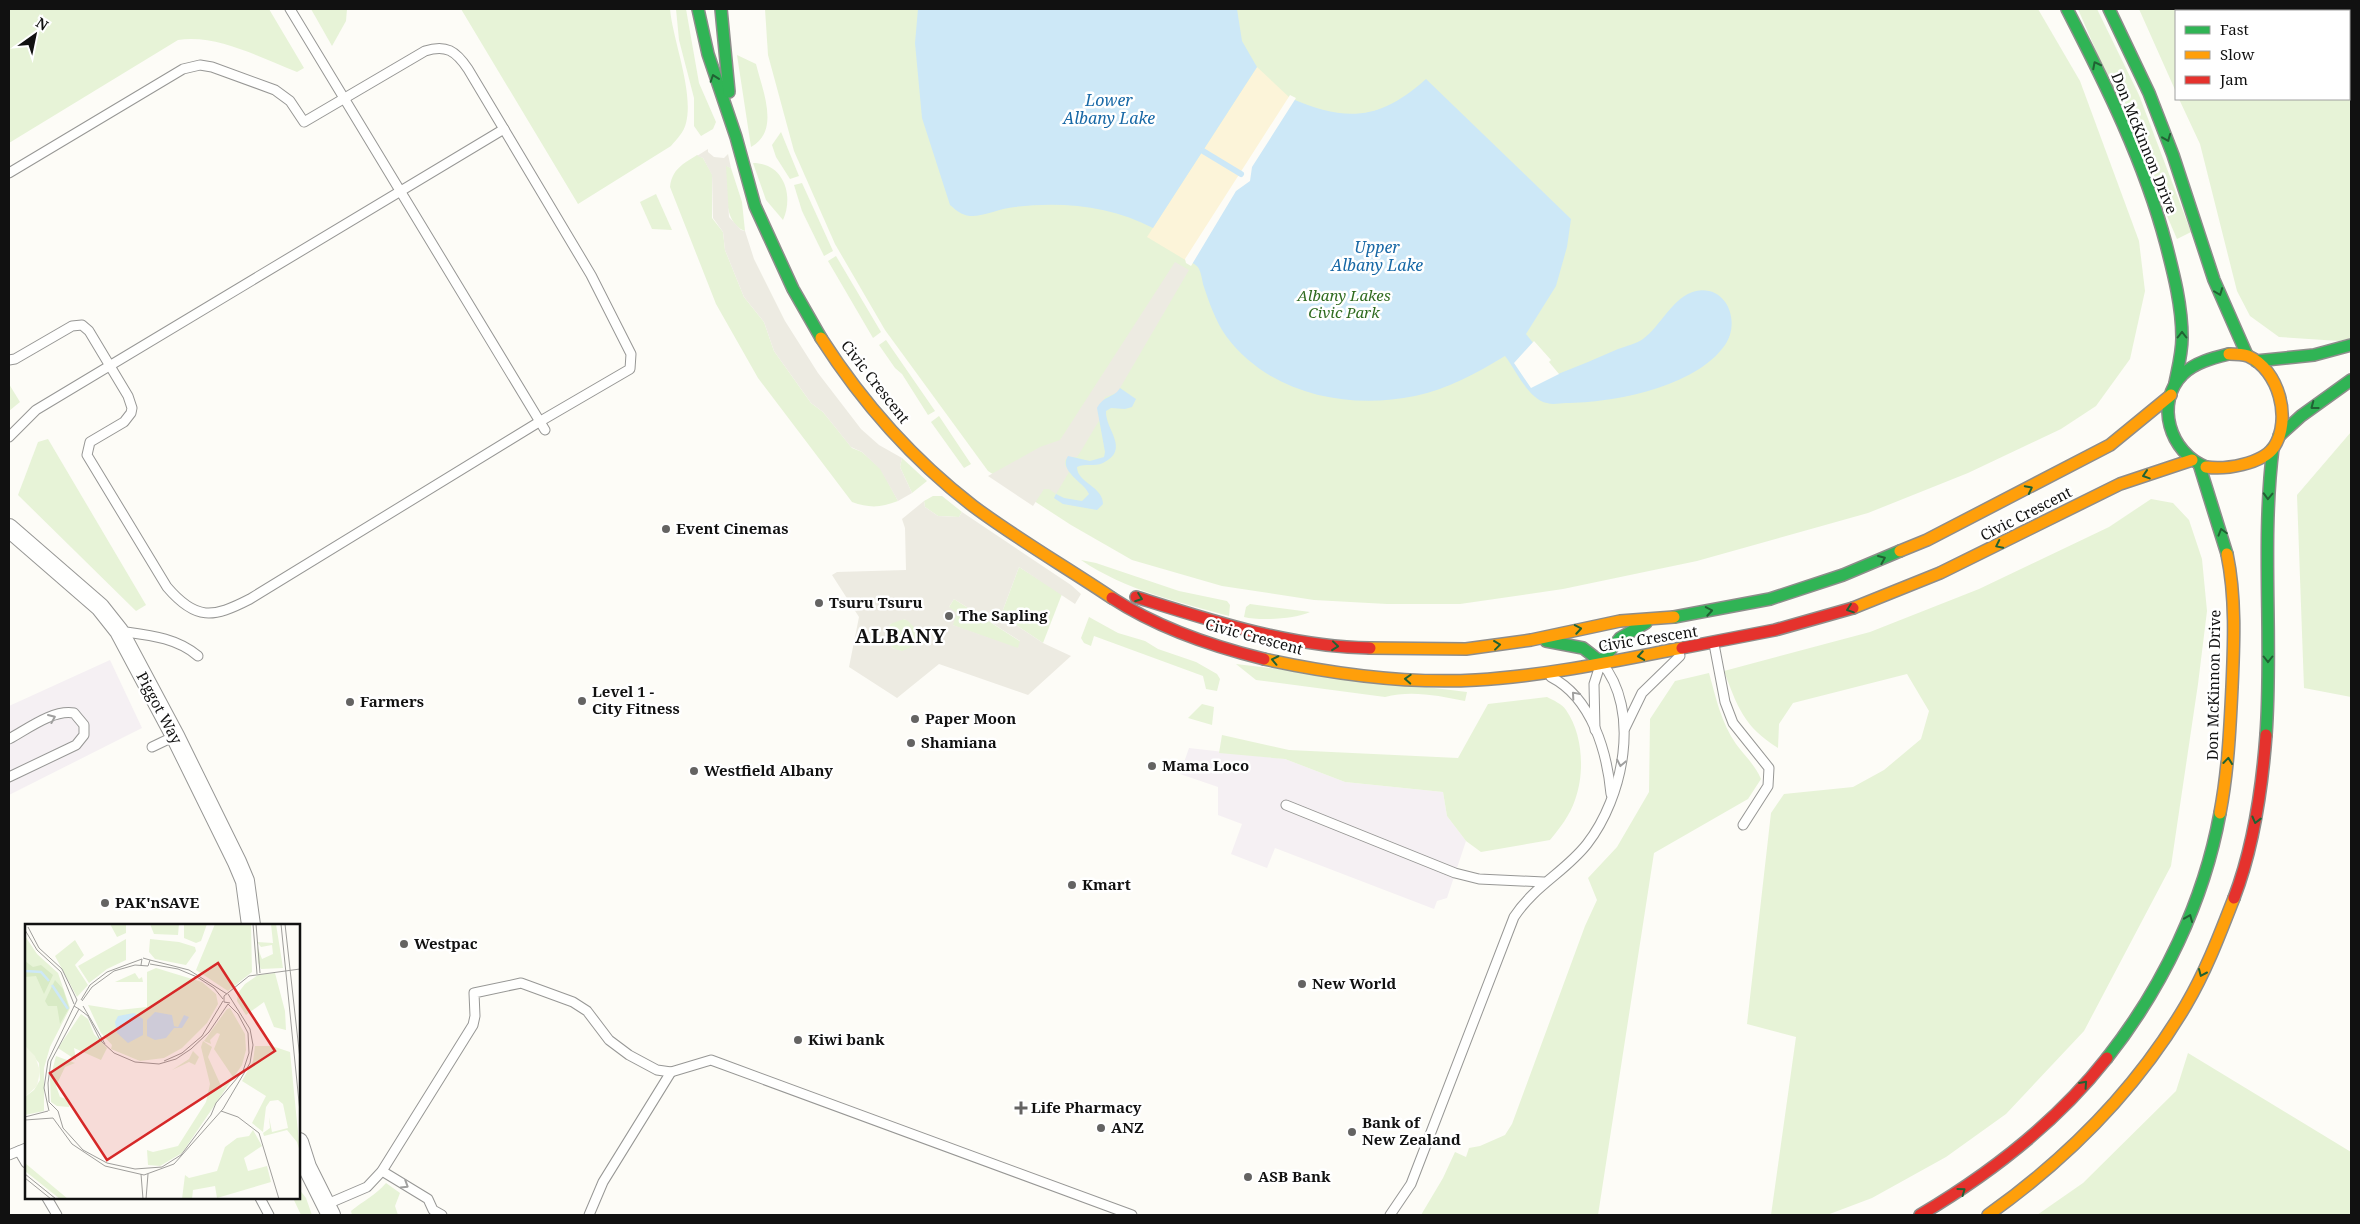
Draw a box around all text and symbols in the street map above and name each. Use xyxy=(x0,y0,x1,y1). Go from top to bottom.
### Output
north arrow xyxy=(10,10,60,60)
legend xyxy=(2175,10,2350,100)
text: N xyxy=(33,13,52,35)
text: Fast xyxy=(2220,19,2249,39)
text: Slow xyxy=(2220,44,2254,64)
one-way arrow xyxy=(2092,62,2102,71)
street label: Don McKinnon Drive xyxy=(2107,69,2182,216)
text: Jam xyxy=(2219,69,2248,89)
one-way arrow xyxy=(710,75,720,83)
water label: Lower Albany Lake xyxy=(1062,89,1155,129)
one-way arrow xyxy=(2161,134,2171,142)
water label: Upper Albany Lake xyxy=(1330,236,1423,276)
park label: Albany Lakes Civic Park xyxy=(1296,285,1391,322)
one-way arrow xyxy=(2212,287,2223,296)
one-way arrow xyxy=(2177,331,2187,338)
street label: Civic Crescent xyxy=(837,336,915,427)
one-way arrow xyxy=(2310,400,2320,409)
one-way arrow xyxy=(2142,469,2150,479)
street label: Civic Crescent xyxy=(1976,481,2075,545)
one-way arrow xyxy=(2023,485,2032,495)
one-way arrow xyxy=(2262,493,2273,501)
place label: Event Cinemas xyxy=(676,518,788,538)
marker: Event Cinemas xyxy=(660,523,672,535)
one-way arrow xyxy=(2217,528,2228,537)
one-way arrow xyxy=(1995,538,2004,549)
one-way arrow xyxy=(1877,555,1886,566)
place label: Tsuru Tsuru xyxy=(829,592,922,612)
one-way arrow xyxy=(1134,592,1142,602)
marker: Tsuru Tsuru xyxy=(813,597,825,609)
one-way arrow xyxy=(1846,603,1855,613)
place label: The Sapling xyxy=(959,605,1048,625)
one-way arrow xyxy=(1704,607,1713,617)
street label: Don McKinnon Drive xyxy=(2202,609,2224,761)
marker: The Sapling xyxy=(943,610,955,622)
street label: Civic Crescent xyxy=(1203,613,1305,659)
street label: Civic Crescent xyxy=(1597,620,1699,656)
district label: ALBANY xyxy=(855,622,947,649)
one-way arrow xyxy=(1574,625,1583,635)
one-way arrow xyxy=(1331,640,1339,651)
one-way arrow xyxy=(1494,640,1502,651)
one-way arrow xyxy=(1637,650,1646,660)
one-way arrow xyxy=(1270,655,1279,665)
one-way arrow xyxy=(2263,656,2273,663)
street label: Piggot Way xyxy=(132,668,188,748)
one-way arrow xyxy=(1403,674,1411,685)
place label: Level 1 - City Fitness xyxy=(592,681,680,718)
place label: Farmers xyxy=(360,691,424,711)
one-way arrow xyxy=(1572,692,1580,701)
marker: Level 1 - City Fitness xyxy=(576,695,588,707)
marker: Farmers xyxy=(344,696,356,708)
place label: Paper Moon xyxy=(925,708,1016,728)
one-way arrow xyxy=(47,713,56,724)
marker: Paper Moon xyxy=(909,713,921,725)
place label: Shamiana xyxy=(921,732,997,752)
marker: Shamiana xyxy=(905,737,917,749)
place label: Mama Loco xyxy=(1162,755,1249,775)
one-way arrow xyxy=(2222,756,2233,764)
one-way arrow xyxy=(1617,759,1627,767)
place label: Westfield Albany xyxy=(704,760,833,780)
marker: Mama Loco xyxy=(1146,760,1158,772)
marker: Westfield Albany xyxy=(688,765,700,777)
one-way arrow xyxy=(2251,816,2261,824)
place label: Kmart xyxy=(1082,874,1131,894)
marker: Kmart xyxy=(1066,879,1078,891)
place label: PAK'nSAVE xyxy=(115,892,199,912)
marker: PAK'nSAVE xyxy=(99,897,111,909)
one-way arrow xyxy=(2183,914,2193,922)
inset map xyxy=(25,924,300,1199)
place label: Westpac xyxy=(414,933,478,953)
marker: Westpac xyxy=(398,938,410,950)
one-way arrow xyxy=(2198,968,2209,977)
place label: New World xyxy=(1312,973,1397,993)
marker: New World xyxy=(1296,978,1308,990)
place label: Kiwi bank xyxy=(808,1029,885,1049)
marker: Kiwi bank xyxy=(792,1034,804,1046)
one-way arrow xyxy=(2078,1080,2087,1089)
place label: Life Pharmacy xyxy=(1031,1097,1142,1117)
marker: Life Pharmacy xyxy=(1015,1102,1027,1114)
place label: Bank of New Zealand xyxy=(1362,1112,1461,1149)
place label: ANZ xyxy=(1111,1117,1144,1137)
marker: ANZ xyxy=(1095,1122,1107,1134)
marker: Bank of New Zealand xyxy=(1346,1126,1358,1138)
place label: ASB Bank xyxy=(1258,1166,1331,1186)
marker: ASB Bank xyxy=(1242,1171,1254,1183)
one-way arrow xyxy=(399,1179,408,1189)
one-way arrow xyxy=(1956,1188,1966,1197)

